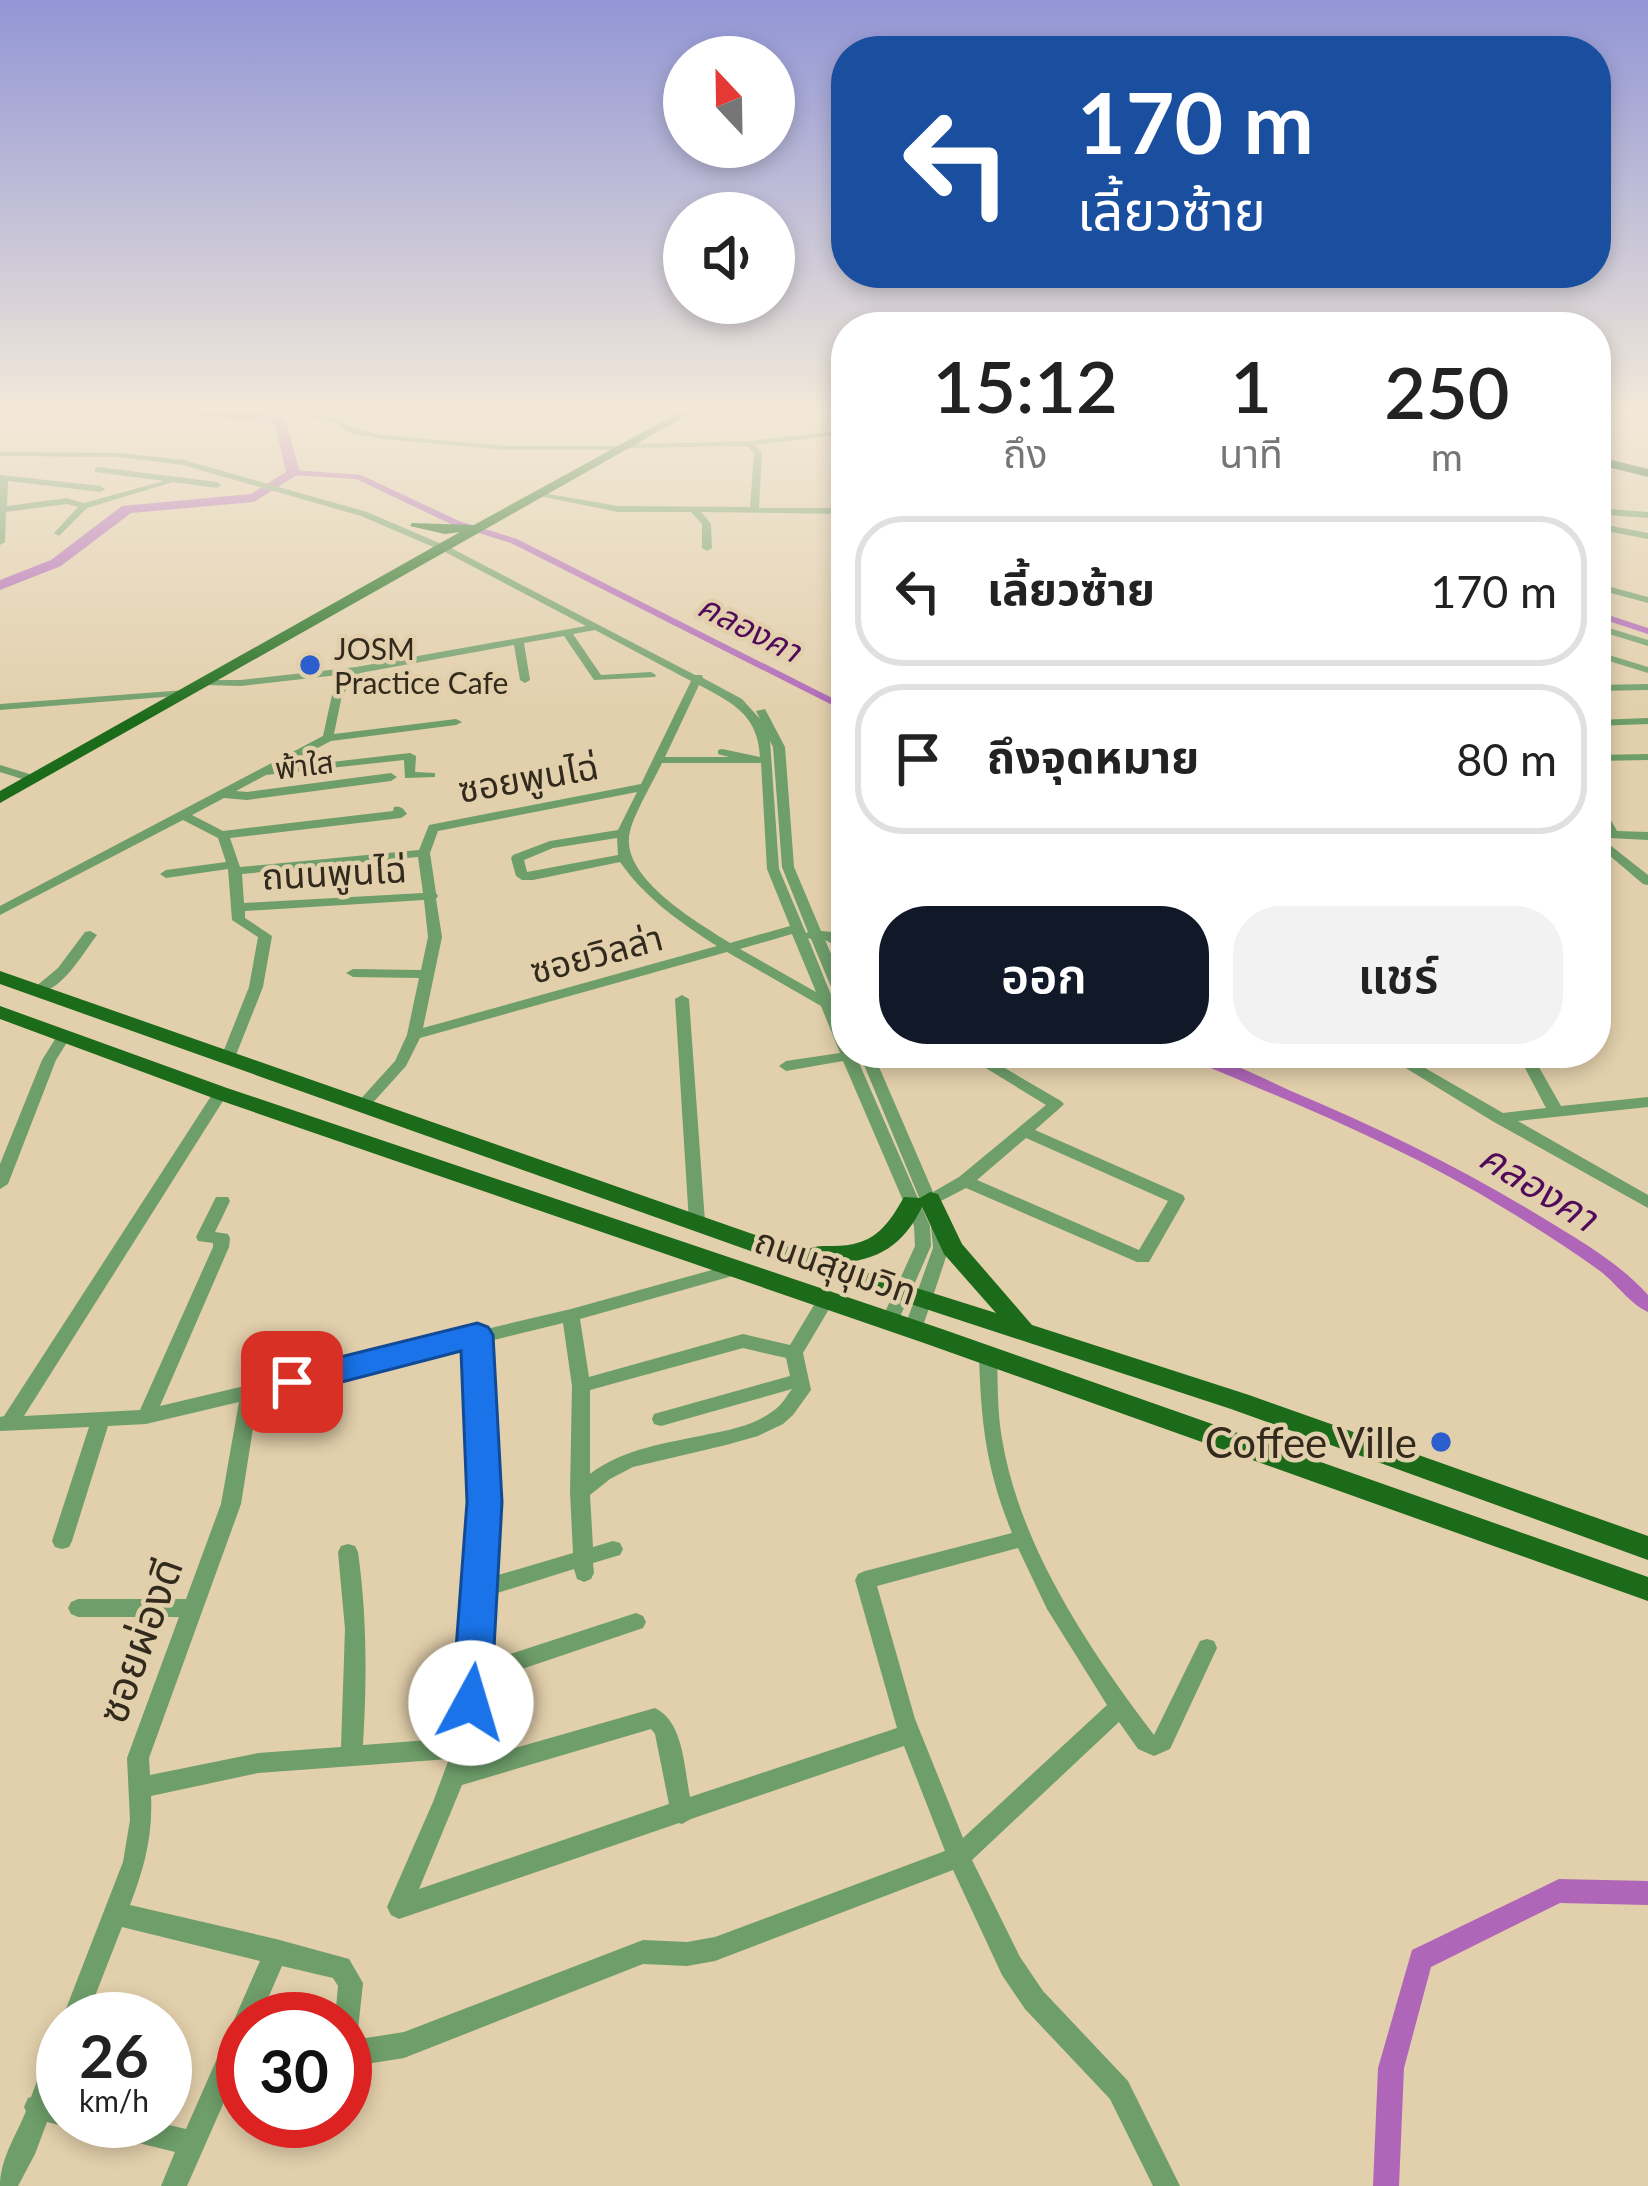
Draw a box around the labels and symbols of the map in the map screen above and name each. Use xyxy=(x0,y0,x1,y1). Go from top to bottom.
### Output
north arrow xyxy=(663,36,795,168)
water label: คลองคา xyxy=(692,584,809,670)
place label: JOSM Practice Cafe xyxy=(334,630,508,700)
marker: JOSM Practice Cafe xyxy=(297,652,323,678)
street label: พ้าใส xyxy=(273,743,335,785)
street label: ซอยพูนไฉ่ xyxy=(455,743,602,812)
street label: ถนนพูนไฉ่ xyxy=(260,846,408,899)
street label: ซอยวิลล่า xyxy=(525,914,667,992)
water label: คลองคา xyxy=(1472,1132,1608,1241)
street label: ถนนสุขุมวิท xyxy=(749,1217,923,1314)
pin xyxy=(241,1331,343,1433)
place label: Coffee Ville xyxy=(1205,1417,1417,1467)
marker: Coffee Ville xyxy=(1428,1429,1454,1455)
street label: ซอยผ่องดี xyxy=(86,1551,192,1729)
position arrow xyxy=(408,1640,534,1766)
speed limit sign: 30 xyxy=(216,1992,372,2148)

